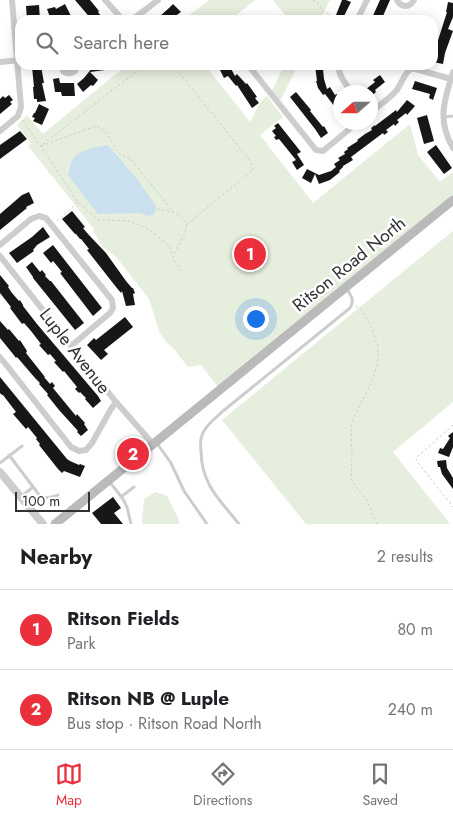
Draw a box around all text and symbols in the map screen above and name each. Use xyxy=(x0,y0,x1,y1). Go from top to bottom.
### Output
search box xyxy=(15,15,438,70)
icon: search xyxy=(33,29,61,57)
text: Search here xyxy=(73,29,169,56)
north arrow xyxy=(333,85,378,130)
street label: Ritson Road North xyxy=(287,210,411,318)
pin: 1 xyxy=(234,235,266,273)
street label: Luple Avenue xyxy=(33,303,117,399)
your location xyxy=(243,306,269,332)
pin: 2 xyxy=(117,435,149,473)
scale bar xyxy=(15,489,90,512)
text: 100 m xyxy=(22,491,60,511)
text: Nearby xyxy=(20,542,92,572)
text: 2 results xyxy=(377,545,433,568)
text: Ritson Fields xyxy=(67,605,179,632)
text: 1 xyxy=(32,618,40,641)
text: 80 m xyxy=(397,618,433,641)
text: Park xyxy=(67,632,96,655)
text: Ritson NB @ Luple xyxy=(67,685,229,712)
text: 2 xyxy=(31,698,41,721)
text: 240 m xyxy=(388,698,433,721)
text: Bus stop · Ritson Road North xyxy=(67,712,262,735)
tab: Map xyxy=(55,760,83,810)
tab: Directions xyxy=(193,760,252,810)
tab: Saved xyxy=(362,760,398,810)

